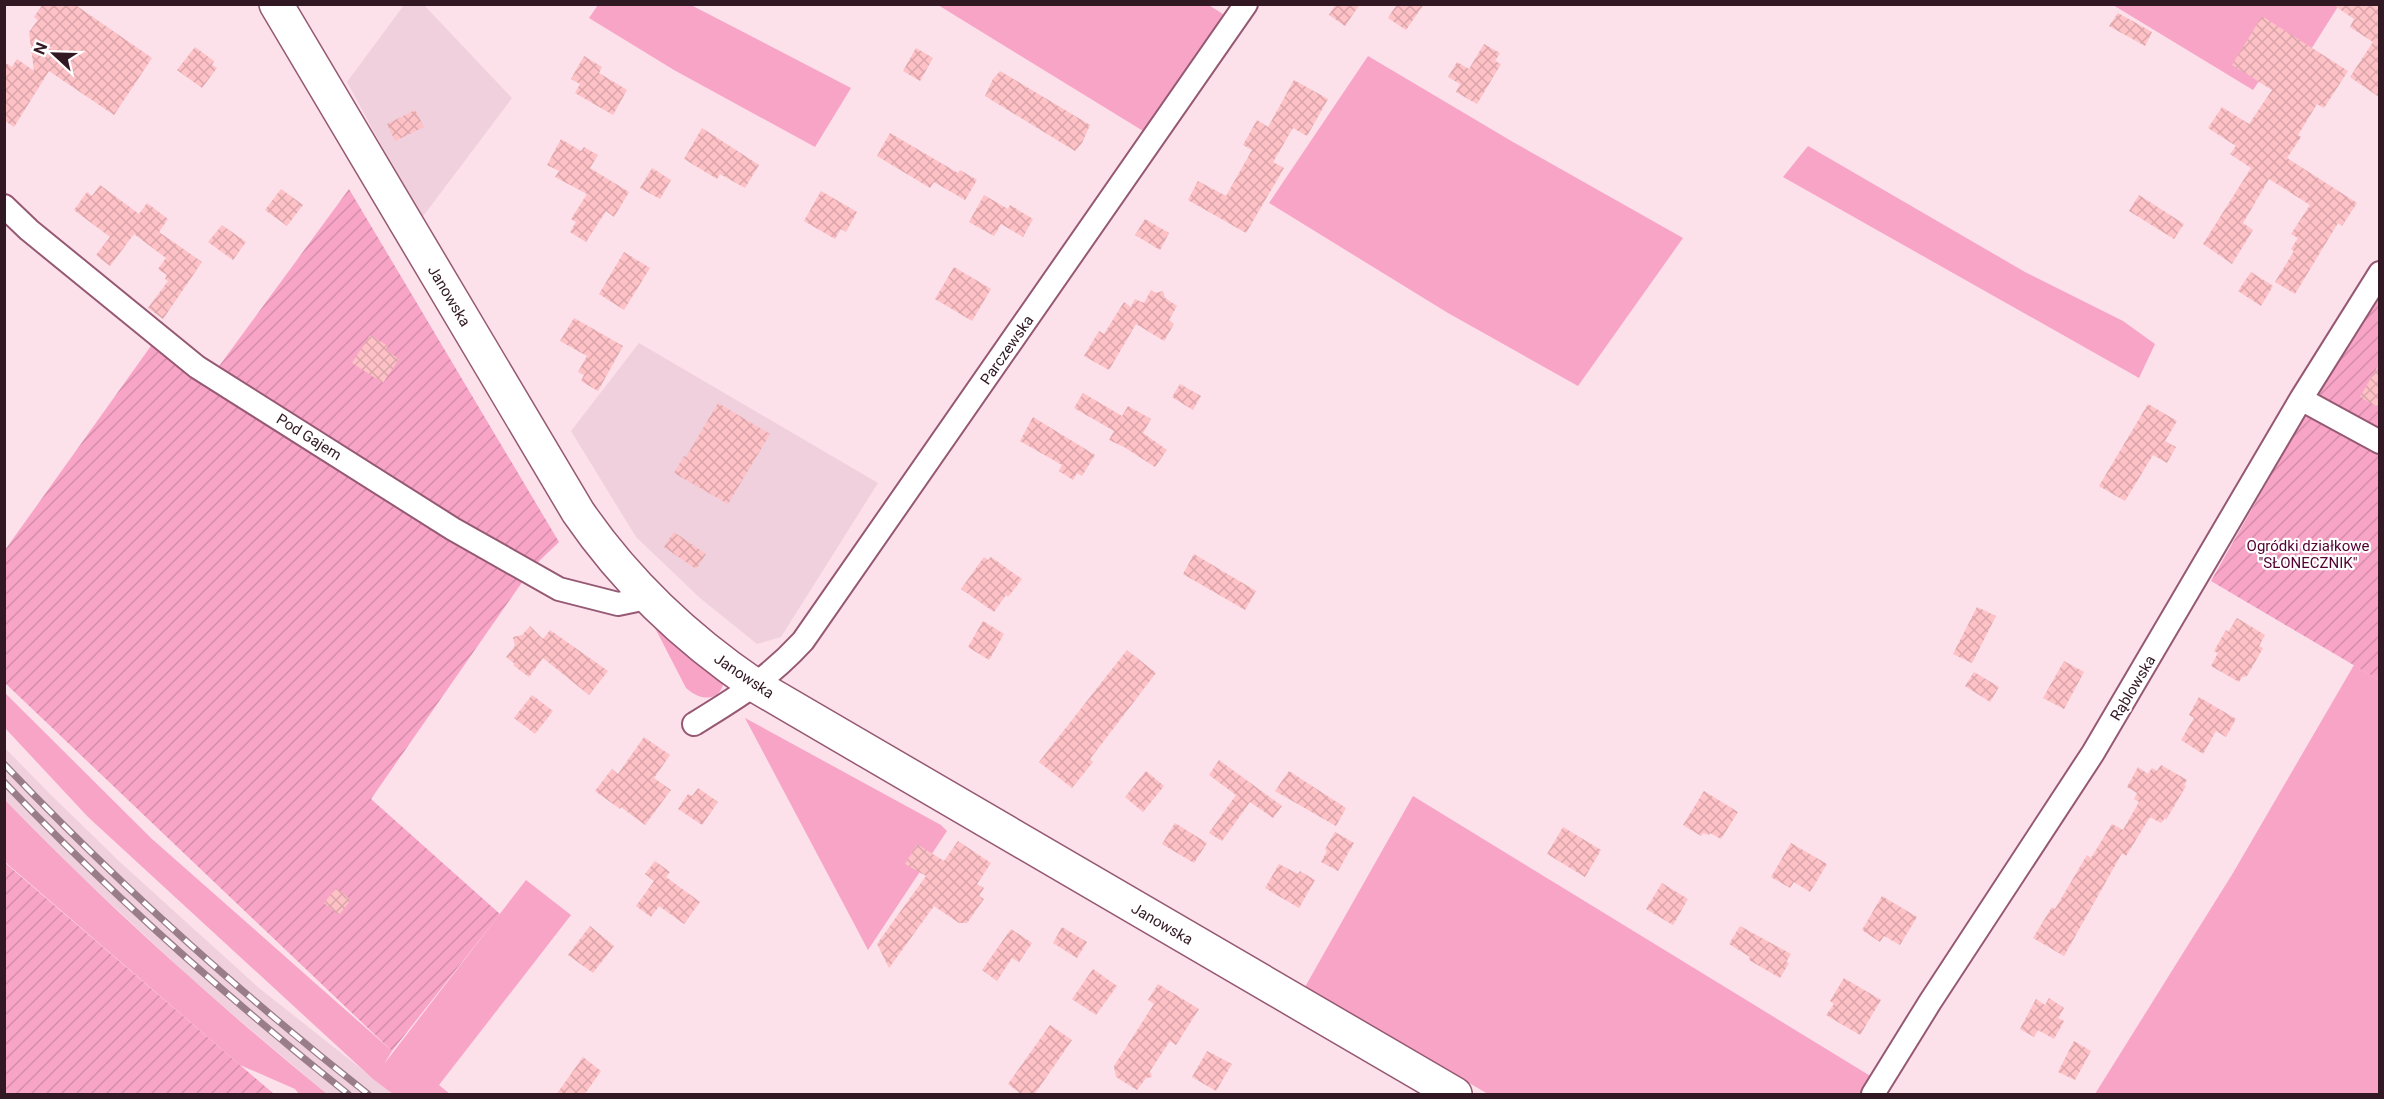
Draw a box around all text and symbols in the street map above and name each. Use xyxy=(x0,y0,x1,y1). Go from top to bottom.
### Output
north arrow xyxy=(24,24,84,84)
text: N xyxy=(30,40,51,57)
street label: Janowska xyxy=(424,262,474,330)
street label: Parczewska xyxy=(977,312,1037,388)
street label: Pod Gajem xyxy=(273,410,345,464)
park label: Ogródki działkowe "SŁONECZNIK" xyxy=(2247,537,2369,572)
street label: Janowska xyxy=(711,650,777,702)
street label: Rąblowska xyxy=(2107,652,2159,724)
street label: Janowska xyxy=(1128,899,1196,949)

